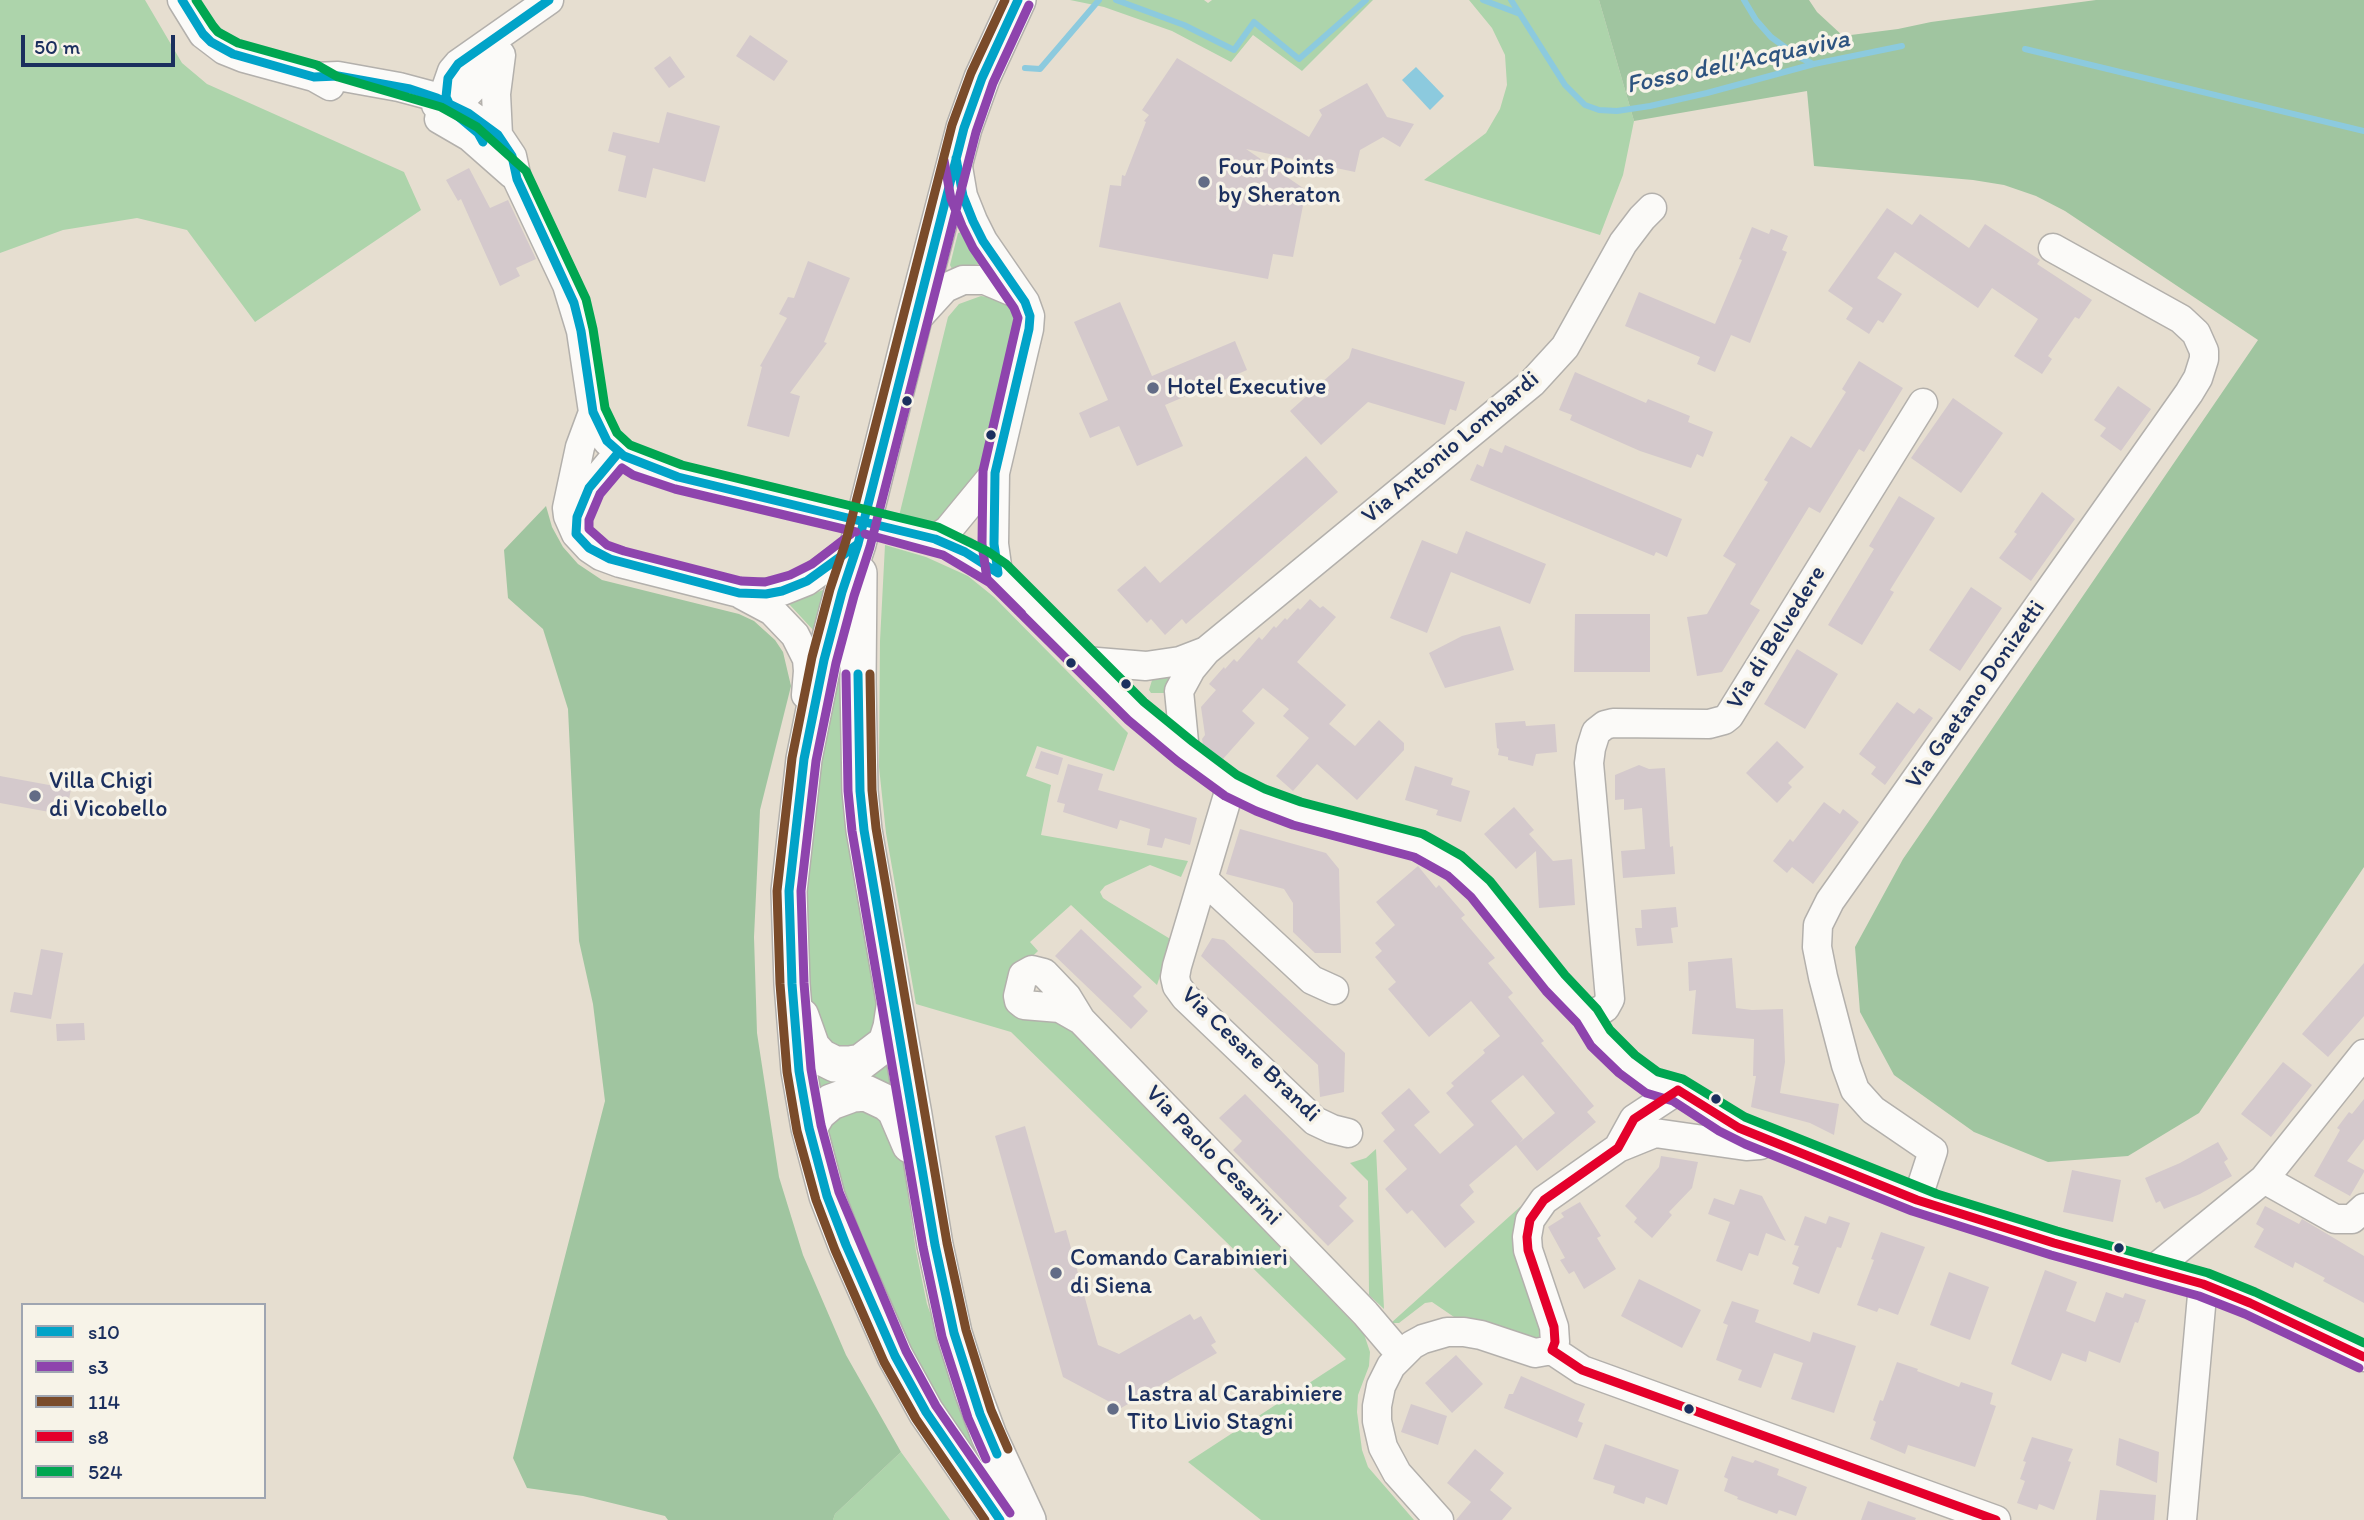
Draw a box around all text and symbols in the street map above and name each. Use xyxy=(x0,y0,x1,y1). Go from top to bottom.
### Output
scale bar xyxy=(24,21,178,65)
water label: Fosso dell'Acquaviva xyxy=(1623,24,1853,102)
text: 50 m xyxy=(34,34,80,59)
place label: Four Points by Sheraton xyxy=(1218,154,1341,210)
marker: Four Points by Sheraton xyxy=(1196,174,1212,190)
street label: Via Antonio Lombardi xyxy=(1356,365,1546,531)
place label: Hotel Executive xyxy=(1167,374,1326,402)
marker: Hotel Executive xyxy=(1145,380,1161,396)
unlabelled marker xyxy=(900,394,914,408)
unlabelled marker xyxy=(984,428,998,442)
street label: Via di Belvedere xyxy=(1721,561,1833,715)
street label: Via Gaetano Donizetti xyxy=(1900,595,2052,795)
unlabelled marker xyxy=(1064,656,1078,670)
unlabelled marker xyxy=(1119,677,1133,691)
place label: Villa Chigi di Vicobello xyxy=(49,768,167,824)
marker: Villa Chigi di Vicobello xyxy=(27,788,43,804)
street label: Via Cesare Brandi xyxy=(1174,981,1326,1129)
street label: Via Paolo Cesarini xyxy=(1139,1080,1287,1232)
unlabelled marker xyxy=(1709,1092,1723,1106)
unlabelled marker xyxy=(2112,1241,2126,1255)
place label: Comando Carabinieri di Siena xyxy=(1070,1245,1288,1301)
marker: Comando Carabinieri di Siena xyxy=(1048,1265,1064,1281)
legend xyxy=(21,1303,266,1499)
text: s10 xyxy=(88,1319,120,1344)
text: s3 xyxy=(88,1354,109,1379)
place label: Lastra al Carabiniere Tito Livio Stagni xyxy=(1127,1381,1343,1437)
text: 114 xyxy=(88,1389,120,1414)
marker: Lastra al Carabiniere Tito Livio Stagni xyxy=(1105,1401,1121,1417)
unlabelled marker xyxy=(1682,1402,1696,1416)
text: s8 xyxy=(88,1424,109,1449)
text: 524 xyxy=(88,1459,123,1484)

